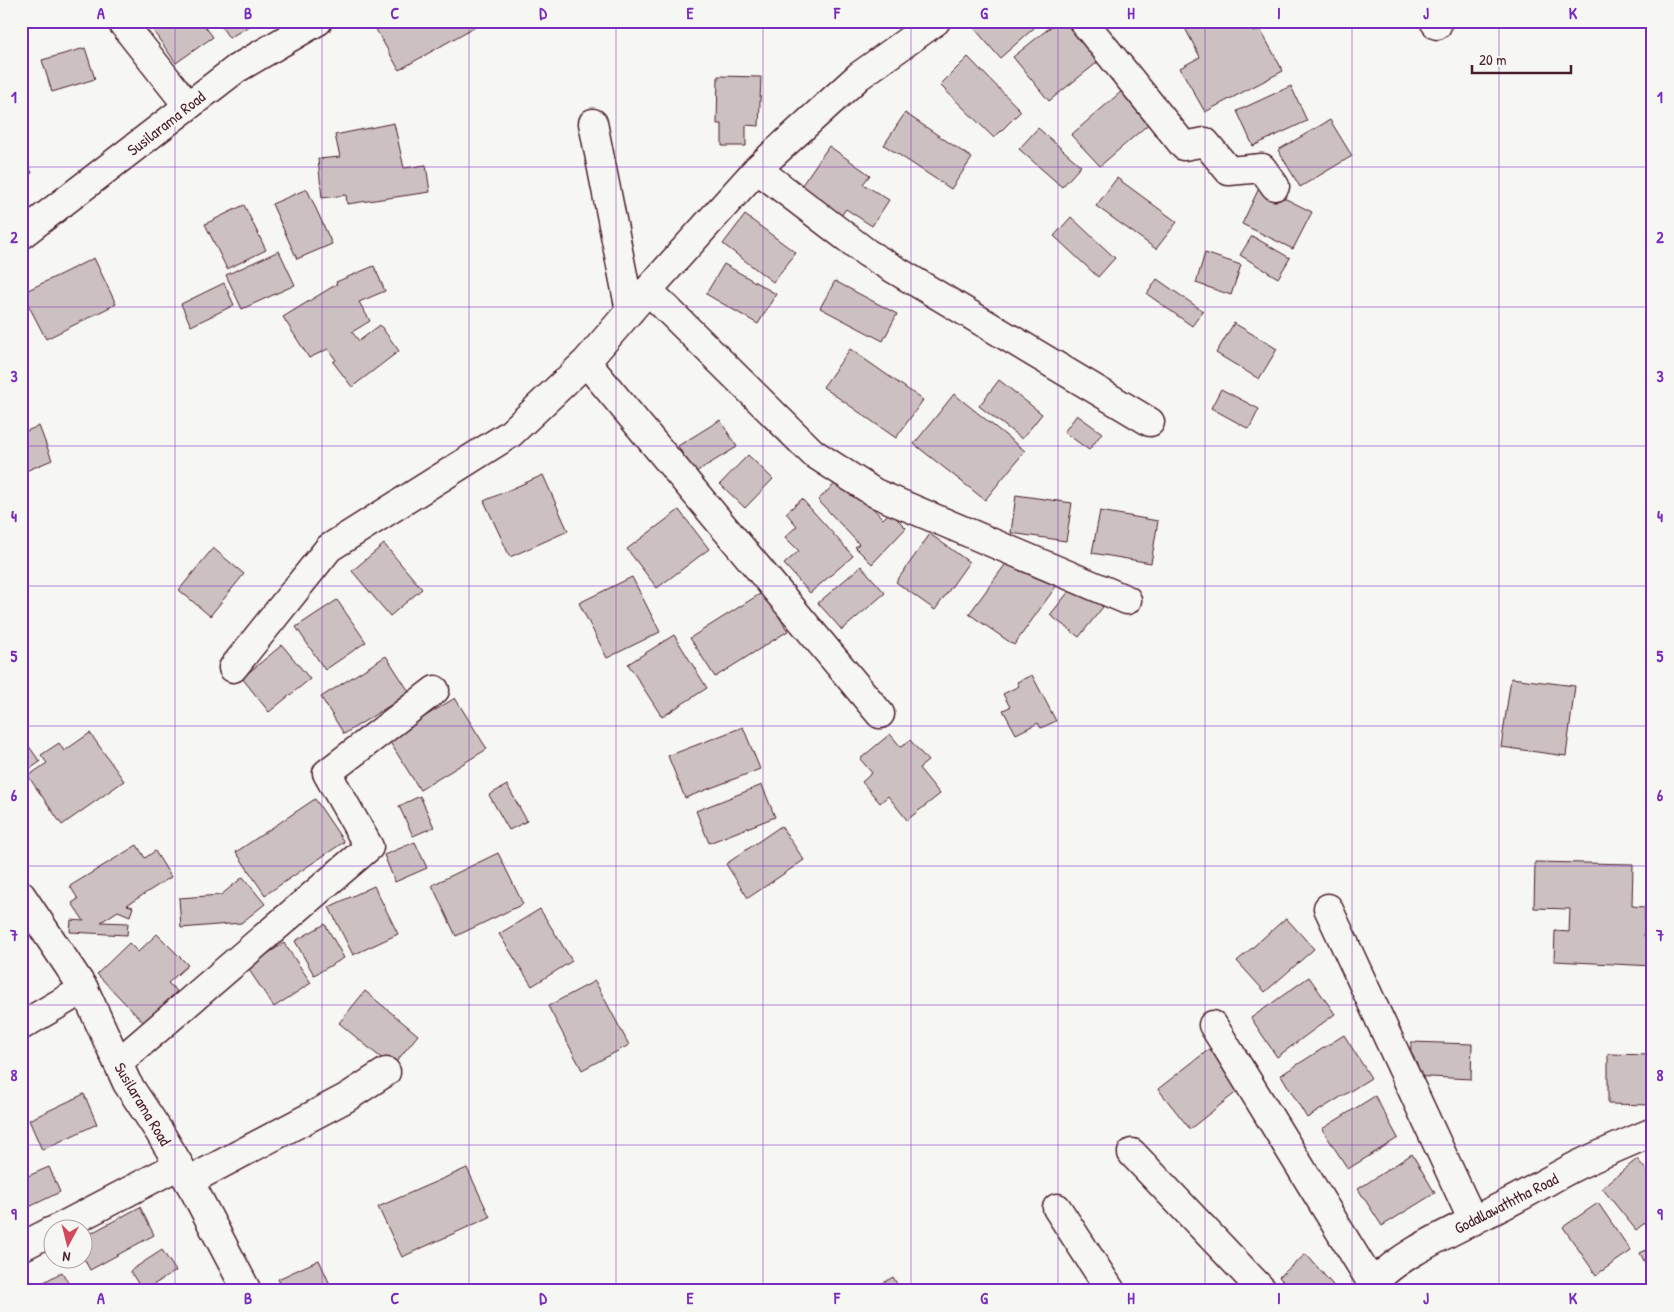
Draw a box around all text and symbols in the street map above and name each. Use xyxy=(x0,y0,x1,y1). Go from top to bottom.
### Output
text: A xyxy=(97,2,105,24)
text: B xyxy=(244,2,252,24)
text: C xyxy=(391,2,400,24)
text: D xyxy=(539,2,547,24)
text: E xyxy=(686,2,694,24)
text: F xyxy=(833,2,841,24)
text: G xyxy=(980,2,988,24)
text: H xyxy=(1127,2,1135,24)
text: I xyxy=(1277,2,1281,24)
text: J xyxy=(1423,2,1429,24)
text: K xyxy=(1569,2,1578,24)
scale bar xyxy=(1472,42,1570,74)
text: 20 m xyxy=(1479,49,1506,70)
text: 1 xyxy=(11,86,17,108)
street label: Susilarama Road xyxy=(122,86,210,160)
text: 1 xyxy=(1657,86,1663,108)
text: 2 xyxy=(10,226,18,248)
text: 2 xyxy=(1656,226,1664,248)
text: 3 xyxy=(10,365,18,387)
text: 3 xyxy=(1656,365,1664,387)
text: 4 xyxy=(11,505,17,527)
text: 4 xyxy=(1657,505,1663,527)
text: 5 xyxy=(11,645,18,667)
text: 5 xyxy=(1657,645,1664,667)
text: 6 xyxy=(11,784,18,806)
text: 6 xyxy=(1657,784,1664,806)
text: 7 xyxy=(9,924,18,946)
text: 7 xyxy=(1655,924,1664,946)
street label: Susilarama Road xyxy=(109,1058,177,1150)
text: 8 xyxy=(11,1064,18,1086)
text: 8 xyxy=(1657,1064,1664,1086)
street label: Godallawaththa Road xyxy=(1450,1167,1562,1239)
text: 9 xyxy=(11,1203,17,1225)
text: 9 xyxy=(1657,1203,1663,1225)
north arrow xyxy=(42,1220,92,1270)
text: N xyxy=(61,1247,71,1267)
text: A xyxy=(97,1287,105,1309)
text: B xyxy=(244,1287,252,1309)
text: C xyxy=(391,1287,400,1309)
text: D xyxy=(539,1287,547,1309)
text: E xyxy=(686,1287,694,1309)
text: F xyxy=(833,1287,841,1309)
text: G xyxy=(980,1287,988,1309)
text: H xyxy=(1127,1287,1135,1309)
text: I xyxy=(1277,1287,1281,1309)
text: J xyxy=(1423,1287,1429,1309)
text: K xyxy=(1569,1287,1578,1309)

